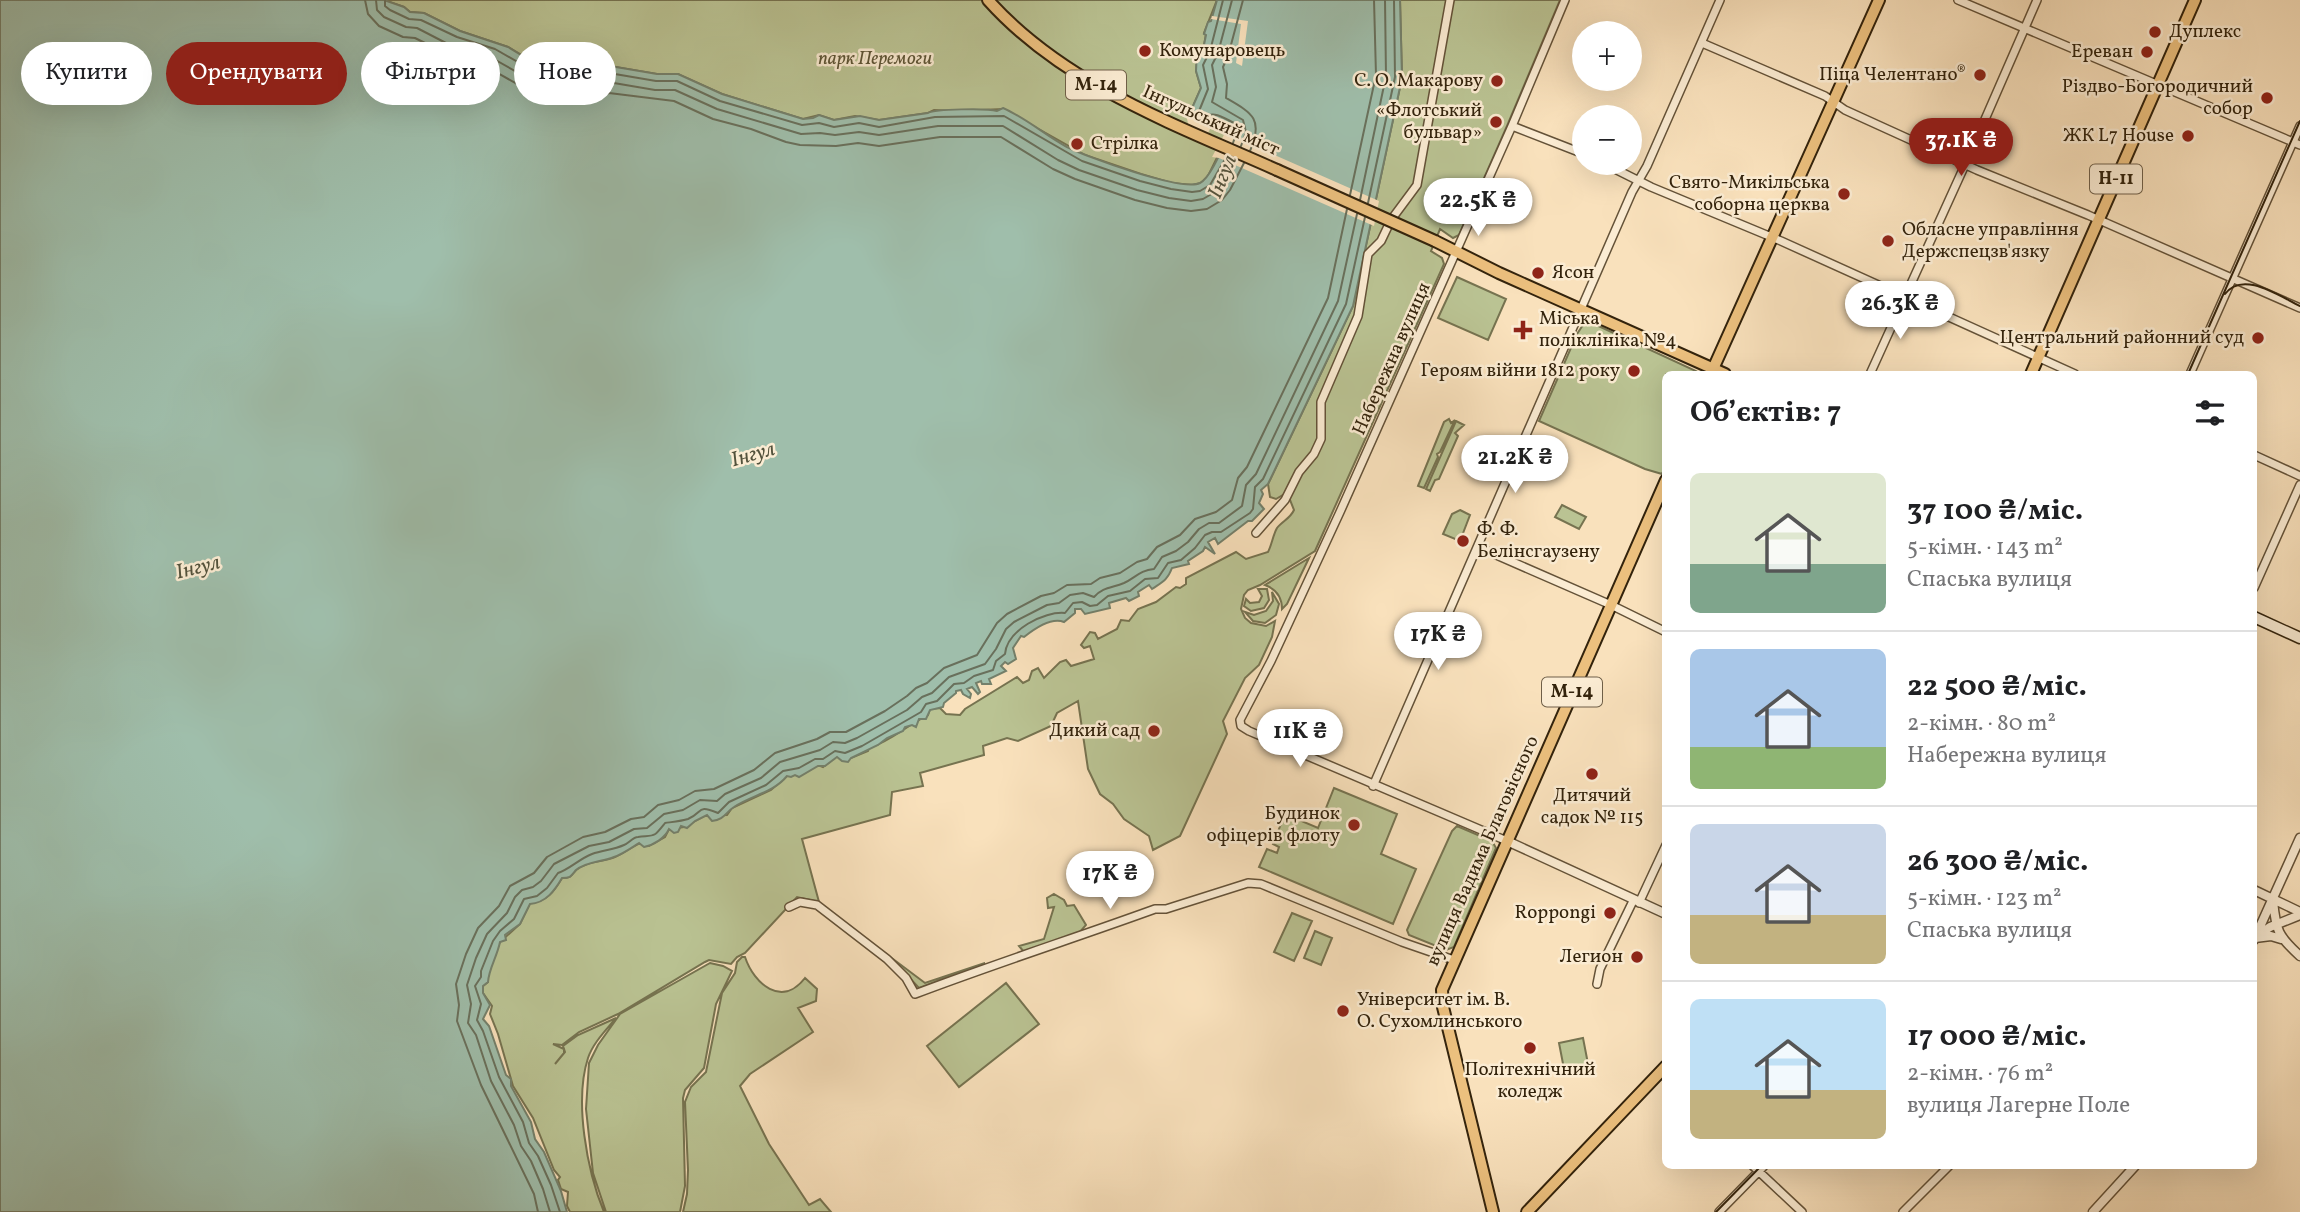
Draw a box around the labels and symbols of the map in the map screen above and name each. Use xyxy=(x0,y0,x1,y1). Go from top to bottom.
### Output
place label: Дуплекс xyxy=(2169,19,2241,45)
marker: Дуплекс xyxy=(2147,24,2163,40)
place label: Комунаровець xyxy=(1159,38,1285,64)
place label: Ереван xyxy=(2071,39,2133,65)
marker: Комунаровець xyxy=(1137,43,1153,59)
marker: Ереван xyxy=(2139,44,2155,60)
park label: парк Перемоги xyxy=(818,46,932,72)
place label: Піца Челентано® xyxy=(1819,62,1966,88)
marker: Піца Челентано® xyxy=(1972,67,1988,83)
place label: С. О. Макарову xyxy=(1354,68,1483,94)
road number: М-14 xyxy=(1066,70,1126,100)
marker: С. О. Макарову xyxy=(1489,73,1505,89)
place label: Різдво-Богородичний собор xyxy=(2062,74,2253,122)
street label: Інгульський міст xyxy=(1138,79,1284,163)
marker: Різдво-Богородичний собор xyxy=(2259,90,2275,106)
place label: «Флотський бульвар» xyxy=(1376,98,1482,146)
marker: «Флотський бульвар» xyxy=(1488,114,1504,130)
pin: 37.1K ₴ xyxy=(1896,118,2026,178)
place label: ЖК L7 House xyxy=(2063,123,2174,149)
marker: ЖК L7 House xyxy=(2180,128,2196,144)
place label: Стрілка xyxy=(1091,131,1159,157)
marker: Стрілка xyxy=(1069,136,1085,152)
water label: Інгул xyxy=(1201,151,1245,203)
road number: Н-11 xyxy=(2090,164,2142,194)
place label: Свято-Микільська соборна церква xyxy=(1669,170,1830,218)
pin: 22.5K ₴ xyxy=(1413,178,1543,238)
marker: Свято-Микільська соборна церква xyxy=(1836,186,1852,202)
place label: Обласне управління Держспецзв'язку xyxy=(1902,217,2079,265)
marker: Обласне управління Держспецзв'язку xyxy=(1880,233,1896,249)
place label: Ясон xyxy=(1552,260,1594,286)
marker: Ясон xyxy=(1530,265,1546,281)
street label: Набережна вулиця xyxy=(1347,278,1437,440)
pin: 26.3K ₴ xyxy=(1835,282,1965,341)
place label: Міська поліклініка №4 xyxy=(1539,306,1677,354)
marker: Міська поліклініка №4 xyxy=(1513,320,1533,340)
place label: Центральний районний суд xyxy=(1999,325,2244,351)
marker: Центральний районний суд xyxy=(2250,330,2266,346)
place label: Героям війни 1812 року xyxy=(1421,358,1620,384)
marker: Героям війни 1812 року xyxy=(1626,363,1642,379)
water label: Інгул xyxy=(727,435,779,475)
pin: 21.2K ₴ xyxy=(1450,435,1580,495)
place label: Ф. Ф. Белінсгаузену xyxy=(1477,517,1600,565)
marker: Ф. Ф. Белінсгаузену xyxy=(1455,533,1471,549)
water label: Інгул xyxy=(173,549,223,587)
pin: 17K ₴ xyxy=(1389,612,1487,672)
road number: М-14 xyxy=(1542,678,1602,706)
pin: 11K ₴ xyxy=(1251,710,1349,769)
place label: Дикий сад xyxy=(1049,718,1140,744)
marker: Дикий сад xyxy=(1146,723,1162,739)
street label: вулиця Вадима Благовісного xyxy=(1420,732,1546,970)
marker: Дитячий садок № 115 xyxy=(1584,766,1600,782)
place label: Дитячий садок № 115 xyxy=(1541,783,1643,831)
place label: Будинок офіцерів флоту xyxy=(1207,801,1340,849)
marker: Будинок офіцерів флоту xyxy=(1346,817,1362,833)
pin: 17K ₴ xyxy=(1061,852,1159,911)
place label: Roppongi xyxy=(1515,900,1596,926)
marker: Roppongi xyxy=(1602,905,1618,921)
place label: Легион xyxy=(1560,944,1623,970)
marker: Легион xyxy=(1629,949,1645,965)
place label: Університет ім. В. О. Сухомлинського xyxy=(1357,987,1522,1035)
marker: Університет ім. В. О. Сухомлинського xyxy=(1335,1003,1351,1019)
marker: Політехнічний коледж xyxy=(1522,1040,1538,1056)
place label: Політехнічний коледж xyxy=(1464,1057,1596,1105)

